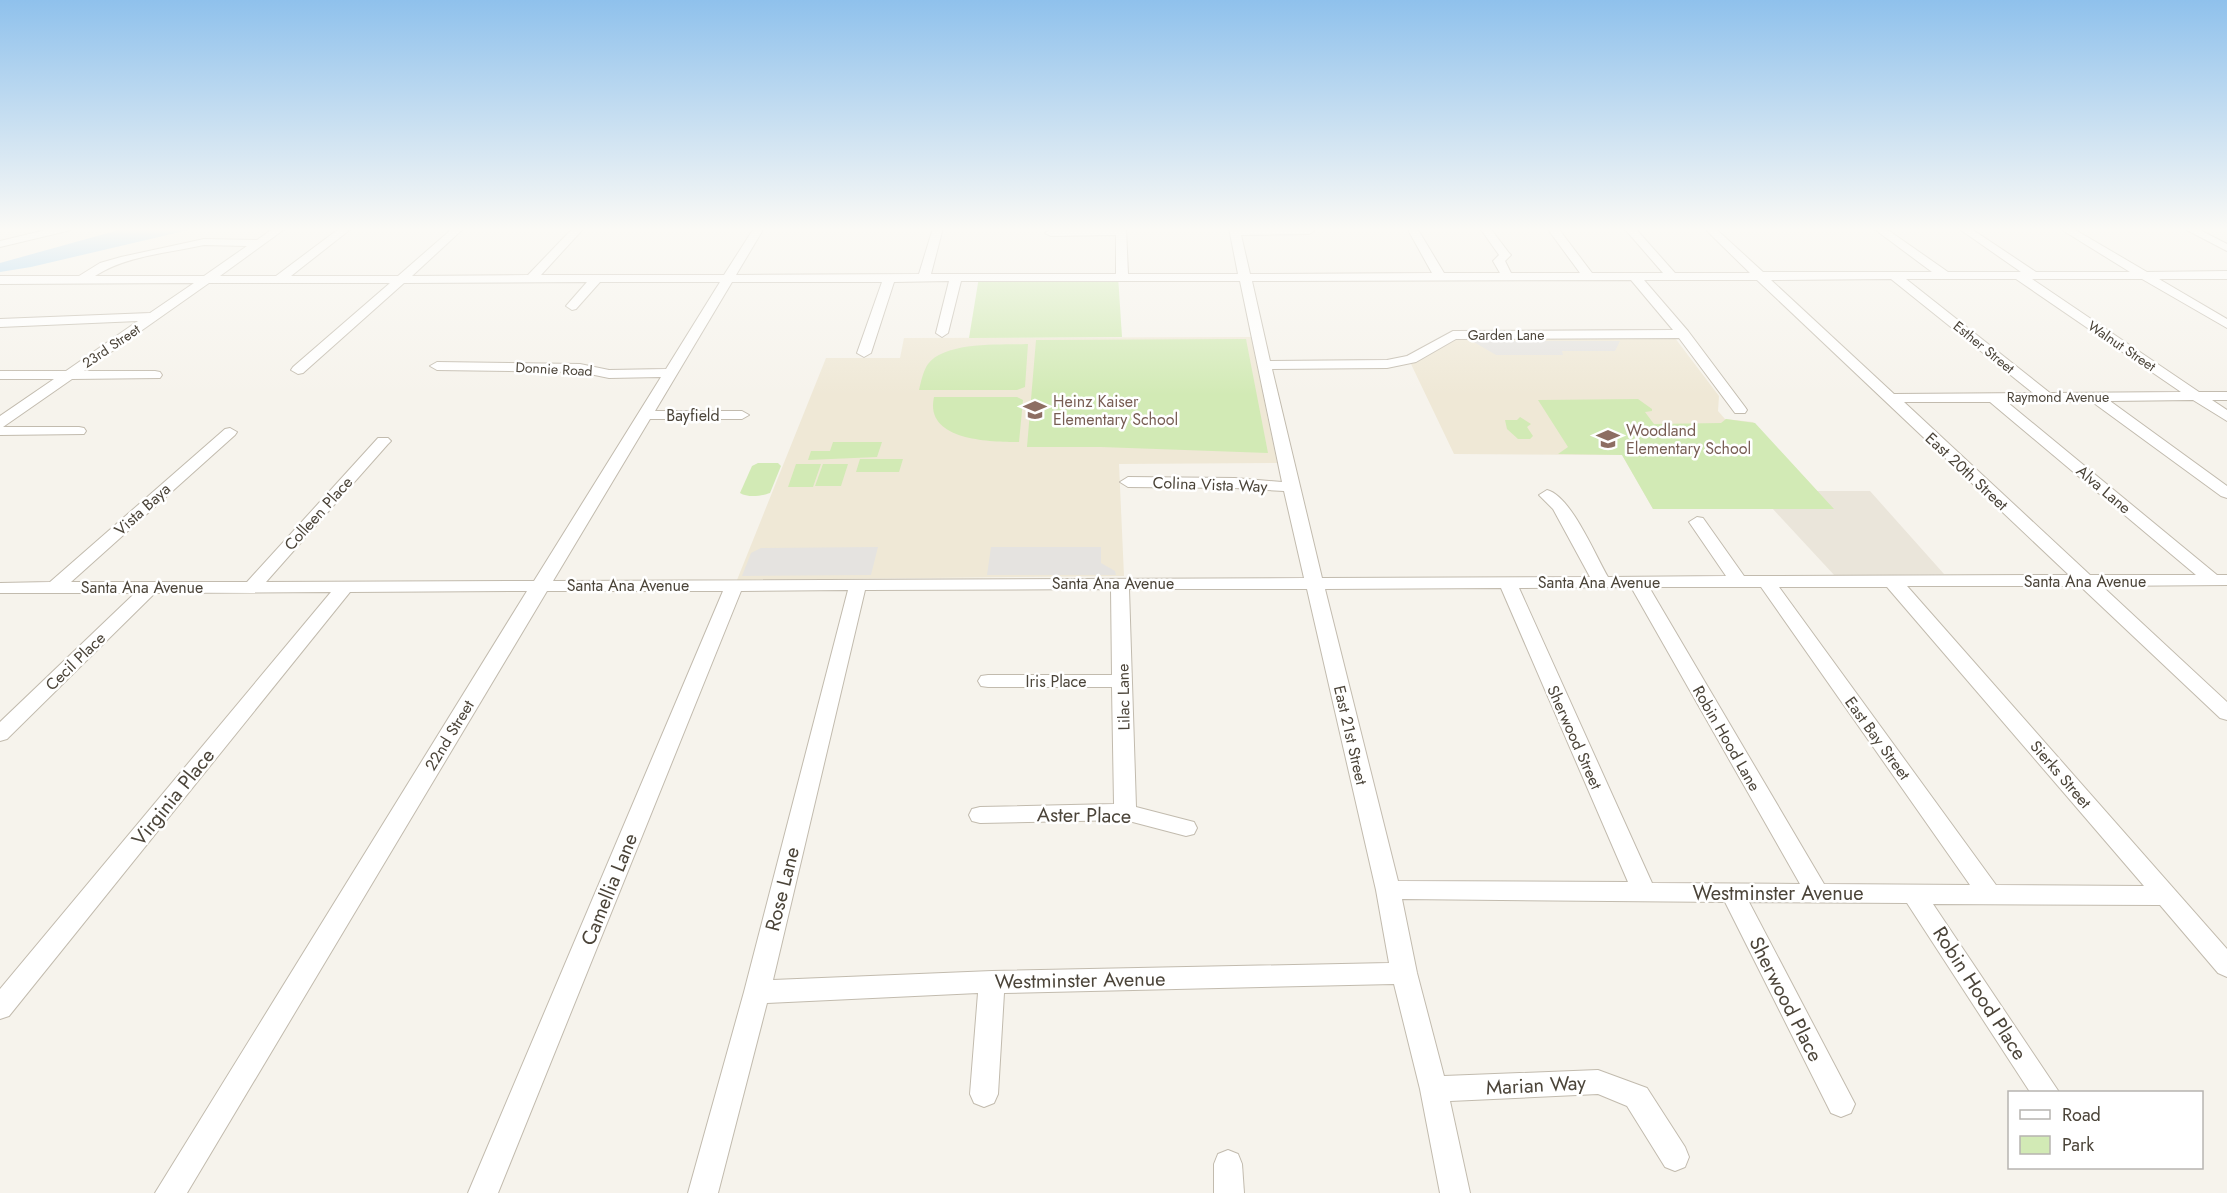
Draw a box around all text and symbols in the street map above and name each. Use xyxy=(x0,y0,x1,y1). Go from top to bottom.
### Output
street label: Esther Street xyxy=(1949,316,2019,378)
street label: Walnut Street xyxy=(2084,316,2160,376)
street label: 23rd Street xyxy=(78,319,144,373)
street label: Garden Lane xyxy=(1468,325,1544,345)
street label: Donnie Road xyxy=(515,357,593,381)
street label: Raymond Avenue xyxy=(2007,387,2109,407)
place label: Heinz Kaiser Elementary School xyxy=(1053,390,1178,431)
school or university icon: Heinz Kaiser Elementary School xyxy=(1022,397,1048,423)
street label: Bayfield xyxy=(666,404,720,427)
place label: Woodland Elementary School xyxy=(1626,419,1751,460)
school or university icon: Woodland Elementary School xyxy=(1595,426,1621,452)
street label: East 20th Street xyxy=(1920,427,2013,516)
street label: Alva Lane xyxy=(2071,460,2136,519)
street label: Colleen Place xyxy=(279,471,358,556)
street label: Colina Vista Way xyxy=(1152,471,1269,498)
street label: Vista Baya xyxy=(109,478,176,541)
street label: Santa Ana Avenue xyxy=(2024,570,2146,593)
street label: Santa Ana Avenue xyxy=(1538,571,1660,594)
street label: Santa Ana Avenue xyxy=(1052,572,1174,595)
street label: Santa Ana Avenue xyxy=(567,574,689,597)
street label: Santa Ana Avenue xyxy=(81,576,203,599)
street label: Cecil Place xyxy=(40,627,111,696)
street label: Lilac Lane xyxy=(1111,663,1136,731)
street label: Iris Place xyxy=(1026,670,1086,693)
street label: Robin Hood Lane xyxy=(1687,681,1766,795)
street label: Sherwood Street xyxy=(1541,682,1608,793)
street label: East 21st Street xyxy=(1328,683,1373,787)
street label: East Bay Street xyxy=(1839,692,1916,785)
street label: 22nd Street xyxy=(419,695,480,775)
street label: Sierks Street xyxy=(2025,735,2097,813)
street label: Virginia Place xyxy=(125,742,222,852)
street label: Aster Place xyxy=(1037,800,1131,831)
street label: Camellia Lane xyxy=(574,829,645,950)
street label: Rose Lane xyxy=(758,844,807,934)
street label: Westminster Avenue xyxy=(1693,879,1863,908)
street label: Robin Hood Place xyxy=(1926,921,2034,1066)
street label: Sherwood Place xyxy=(1742,932,1830,1067)
street label: Westminster Avenue xyxy=(994,965,1166,996)
street label: Marian Way xyxy=(1485,1068,1587,1103)
legend xyxy=(2008,1091,2203,1169)
text: Road xyxy=(2062,1102,2101,1128)
text: Park xyxy=(2062,1132,2094,1158)

